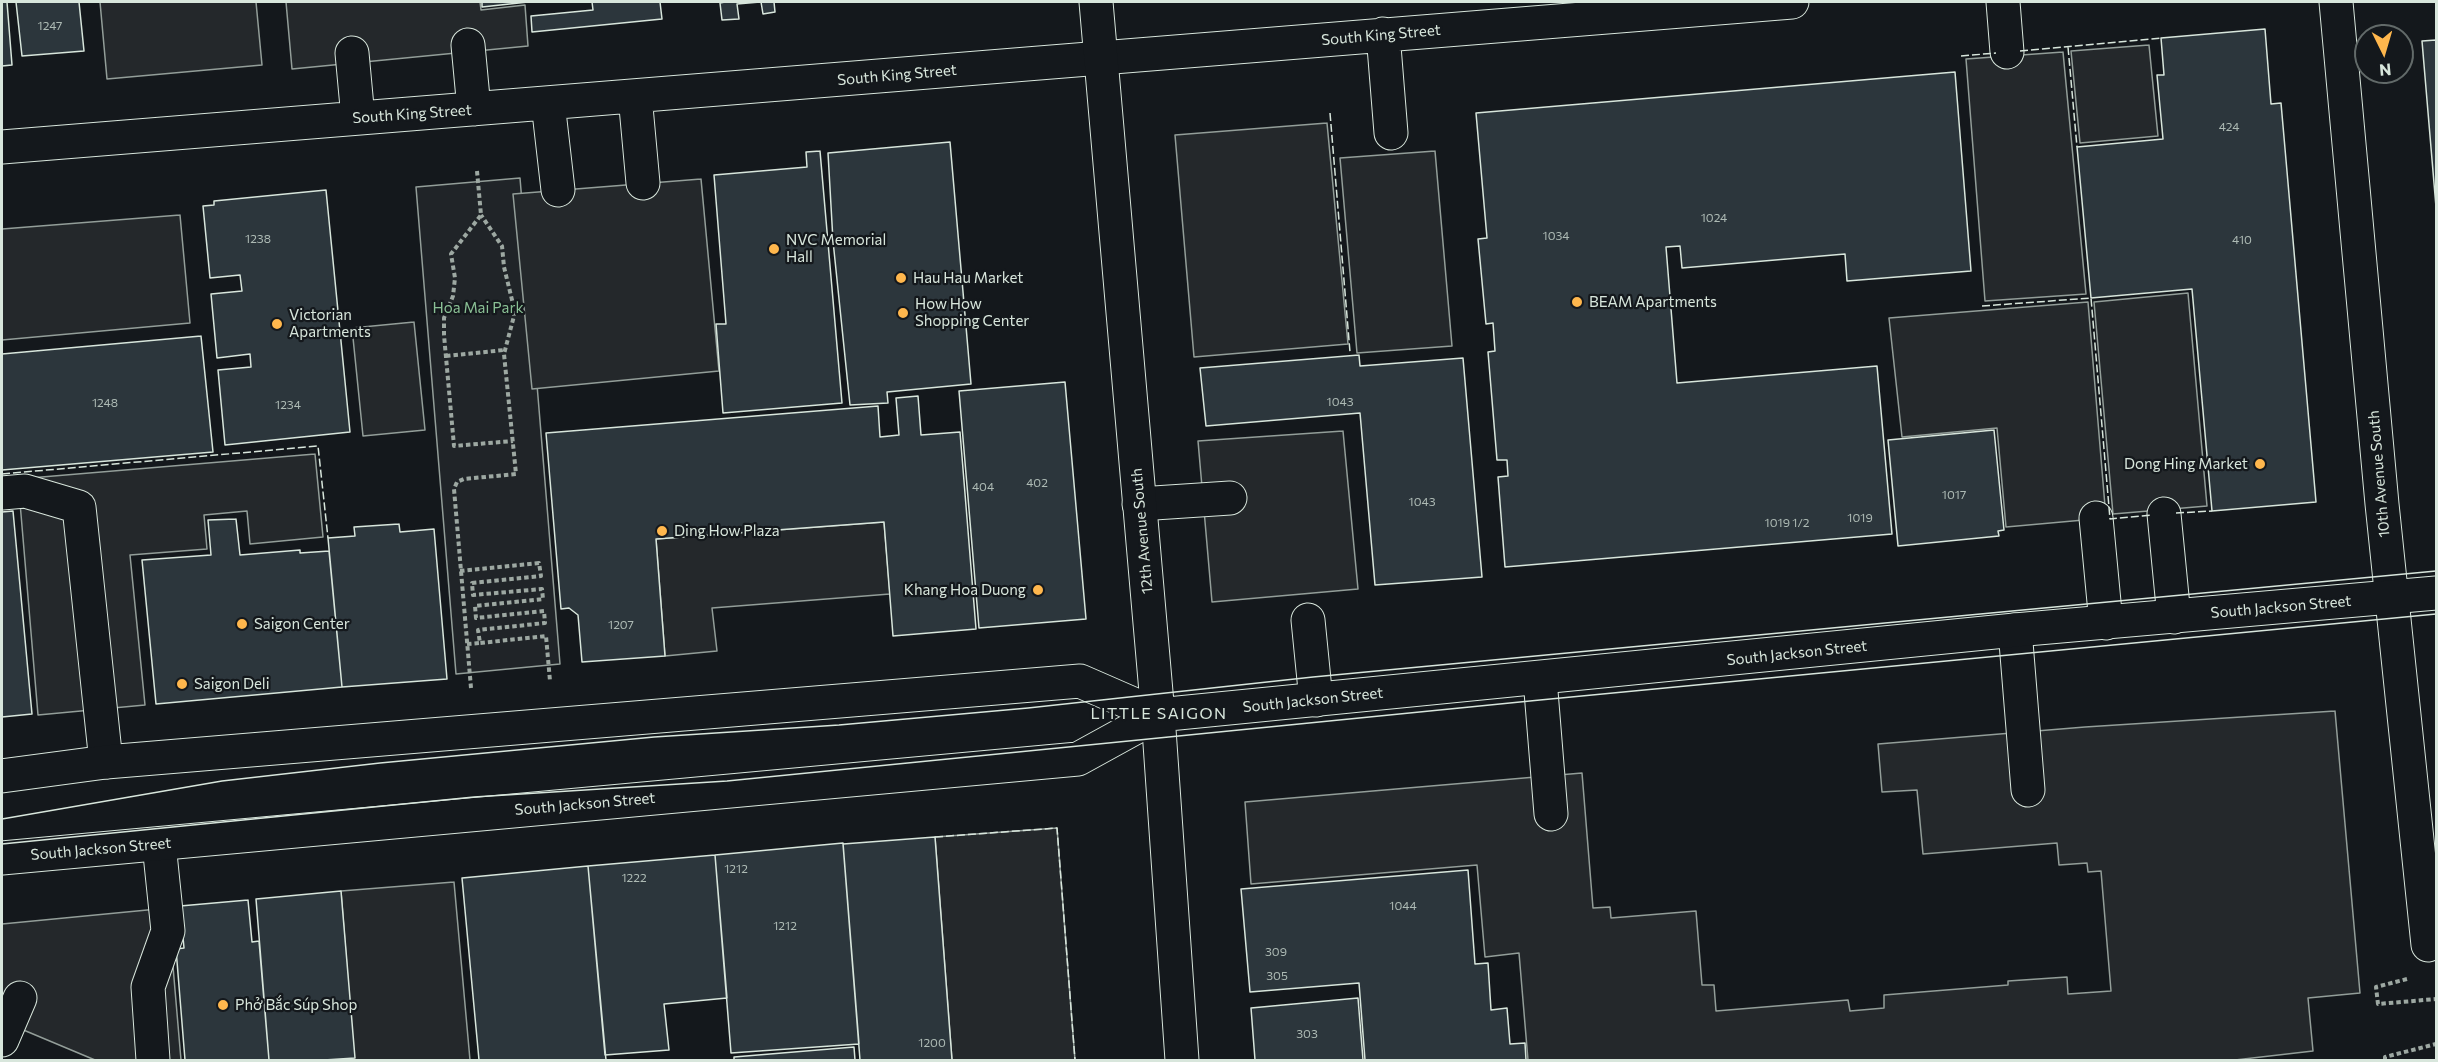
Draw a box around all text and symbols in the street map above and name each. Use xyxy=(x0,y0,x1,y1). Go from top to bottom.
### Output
house number: 1247 xyxy=(38,19,62,33)
street label: South King Street xyxy=(1321,21,1441,49)
north arrow xyxy=(2354,24,2414,84)
text: N xyxy=(2379,60,2392,80)
street label: South King Street xyxy=(837,61,957,89)
street label: South King Street xyxy=(352,101,472,127)
house number: 424 xyxy=(2219,120,2239,134)
house number: 1024 xyxy=(1701,211,1727,225)
house number: 1034 xyxy=(1543,229,1569,243)
place label: NVC Memorial Hall xyxy=(786,231,886,266)
house number: 1238 xyxy=(245,232,271,246)
house number: 410 xyxy=(2232,233,2252,247)
marker: NVC Memorial Hall xyxy=(767,242,781,256)
place label: Hau Hau Market xyxy=(913,269,1023,287)
marker: Hau Hau Market xyxy=(894,271,908,285)
place label: BEAM Apartments xyxy=(1589,293,1717,311)
place label: How How Shopping Center xyxy=(915,295,1029,330)
marker: BEAM Apartments xyxy=(1570,295,1584,309)
park label: Hoa Mai Park xyxy=(432,299,524,317)
place label: Victorian Apartments xyxy=(289,306,371,341)
marker: How How Shopping Center xyxy=(896,306,910,320)
marker: Victorian Apartments xyxy=(270,317,284,331)
house number: 1043 xyxy=(1326,395,1354,409)
house number: 1248 xyxy=(92,396,118,410)
house number: 1234 xyxy=(275,398,301,412)
street label: 10th Avenue South xyxy=(2364,410,2394,538)
place label: Dong Hing Market xyxy=(2124,455,2248,473)
marker: Dong Hing Market xyxy=(2253,457,2267,471)
street label: 12th Avenue South xyxy=(1128,467,1156,595)
house number: 402 xyxy=(1026,476,1048,490)
house number: 404 xyxy=(972,480,994,494)
house number: 1017 xyxy=(1942,488,1966,502)
house number: 1043 xyxy=(1408,495,1436,509)
house number: 1019 xyxy=(1847,511,1873,525)
house number: 1019 1/2 xyxy=(1765,516,1809,530)
place label: Ding How Plaza xyxy=(674,522,780,540)
marker: Ding How Plaza xyxy=(655,524,669,538)
place label: Khang Hoa Duong xyxy=(904,581,1026,599)
marker: Khang Hoa Duong xyxy=(1031,583,1045,597)
street label: South Jackson Street xyxy=(2210,592,2352,622)
place label: Saigon Center xyxy=(254,615,350,633)
marker: Saigon Center xyxy=(235,617,249,631)
house number: 1207 xyxy=(608,618,634,632)
street label: South Jackson Street xyxy=(1726,637,1868,669)
place label: Saigon Deli xyxy=(194,675,270,693)
marker: Saigon Deli xyxy=(175,677,189,691)
street label: South Jackson Street xyxy=(1242,684,1384,716)
district label: LITTLE SAIGON xyxy=(1090,704,1228,724)
street label: South Jackson Street xyxy=(514,789,656,819)
street label: South Jackson Street xyxy=(30,834,172,864)
house number: 1212 xyxy=(724,862,748,876)
house number: 1222 xyxy=(621,871,647,885)
house number: 1044 xyxy=(1389,899,1417,913)
house number: 1212 xyxy=(773,919,797,933)
house number: 309 xyxy=(1265,945,1287,959)
house number: 305 xyxy=(1266,969,1288,983)
place label: Phở Bắc Súp Shop xyxy=(235,996,357,1014)
marker: Phở Bắc Súp Shop xyxy=(216,998,230,1012)
house number: 303 xyxy=(1296,1027,1318,1041)
house number: 1200 xyxy=(918,1036,946,1050)

